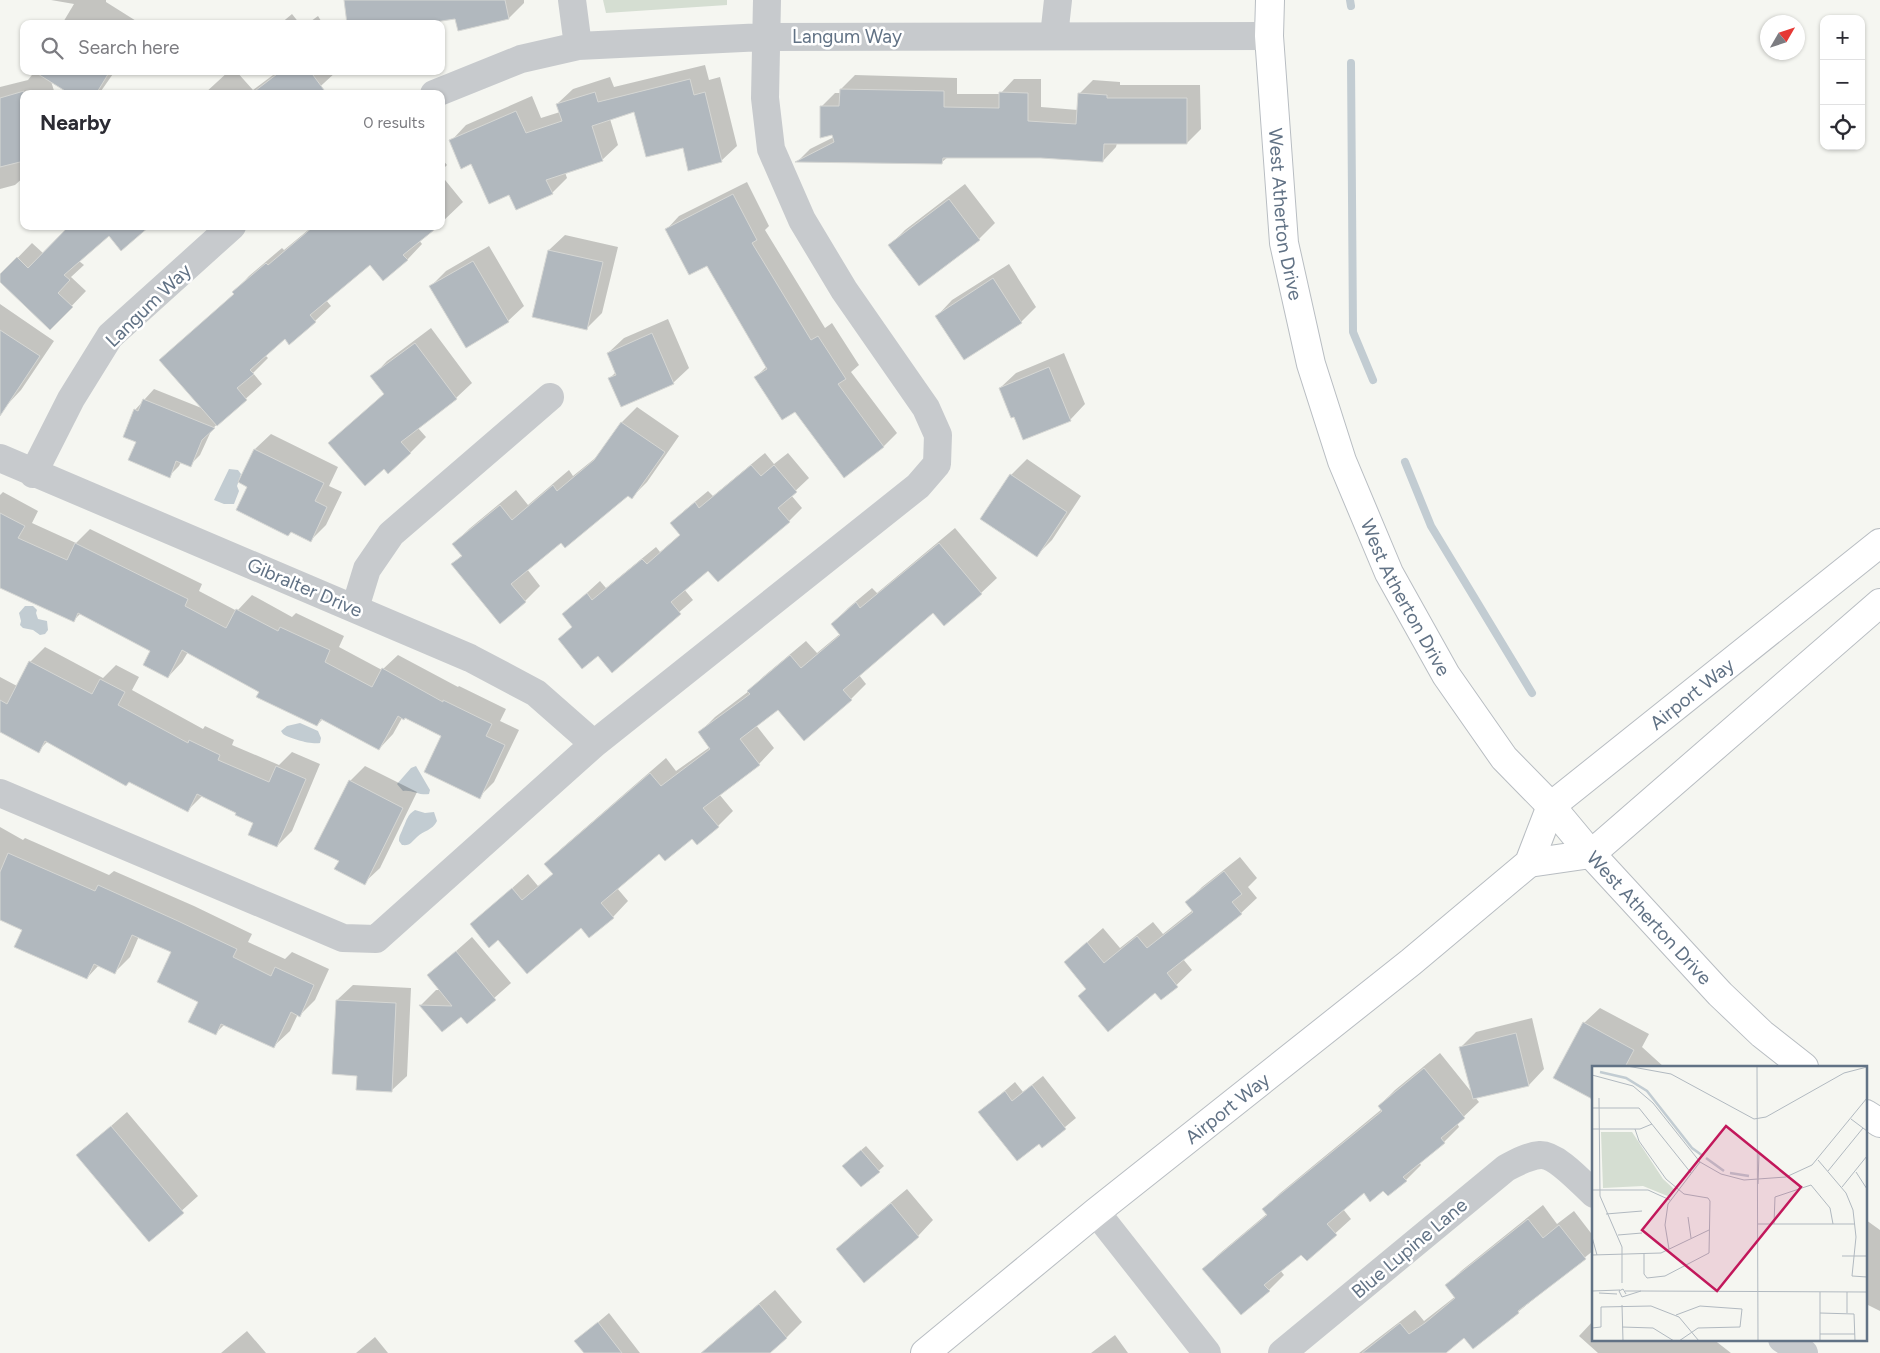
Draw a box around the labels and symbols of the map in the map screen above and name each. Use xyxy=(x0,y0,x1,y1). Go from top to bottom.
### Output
north arrow xyxy=(1760,15,1805,60)
street label: Langum Way xyxy=(792,25,902,48)
street label: West Atherton Drive xyxy=(1264,127,1307,302)
street label: Langum Way xyxy=(101,259,196,352)
street label: West Atherton Drive xyxy=(1356,516,1455,680)
street label: Gibralter Drive xyxy=(244,553,366,622)
street label: Airport Way xyxy=(1645,653,1739,735)
street label: West Atherton Drive xyxy=(1582,846,1716,989)
inset map xyxy=(1592,1066,1868,1340)
street label: Airport Way xyxy=(1181,1068,1274,1149)
street label: Blue Lupine Lane xyxy=(1347,1193,1472,1303)

